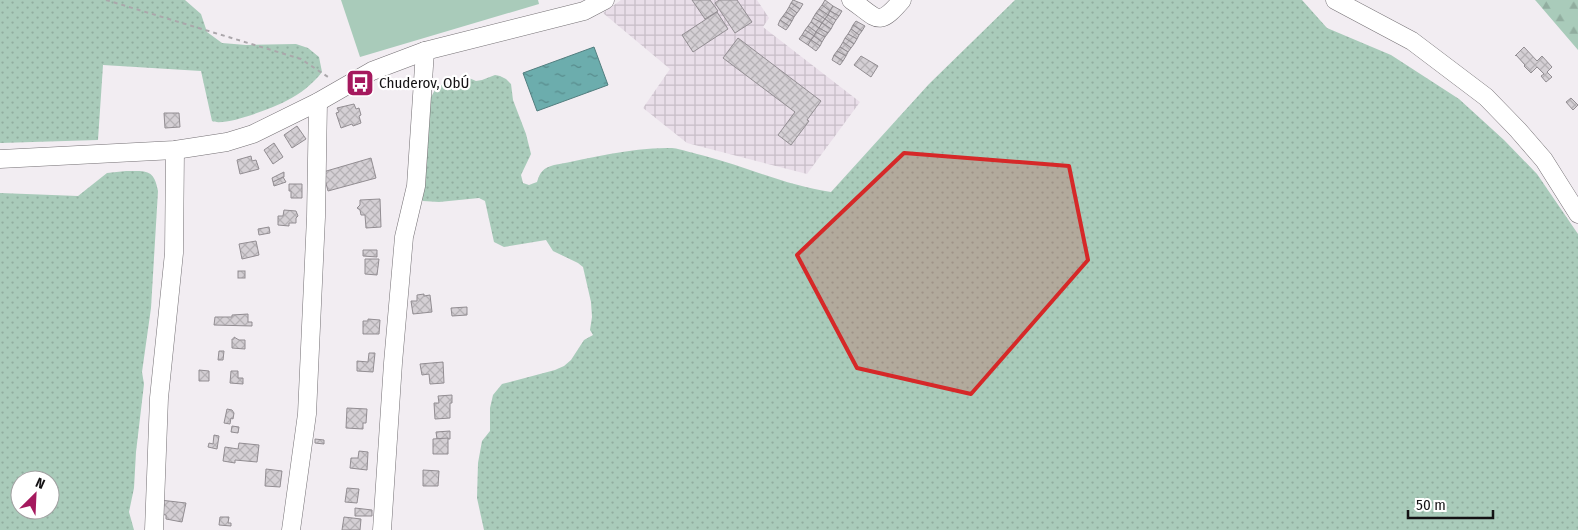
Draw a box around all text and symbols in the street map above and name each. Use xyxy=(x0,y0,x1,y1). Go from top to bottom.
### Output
bus stop icon: Chuderov, ObÚ xyxy=(345,68,375,98)
place label: Chuderov, ObÚ xyxy=(379,74,469,92)
north arrow xyxy=(10,470,60,520)
text: N xyxy=(33,474,47,493)
scale bar xyxy=(1408,488,1493,520)
text: 50 m xyxy=(1416,496,1446,514)

